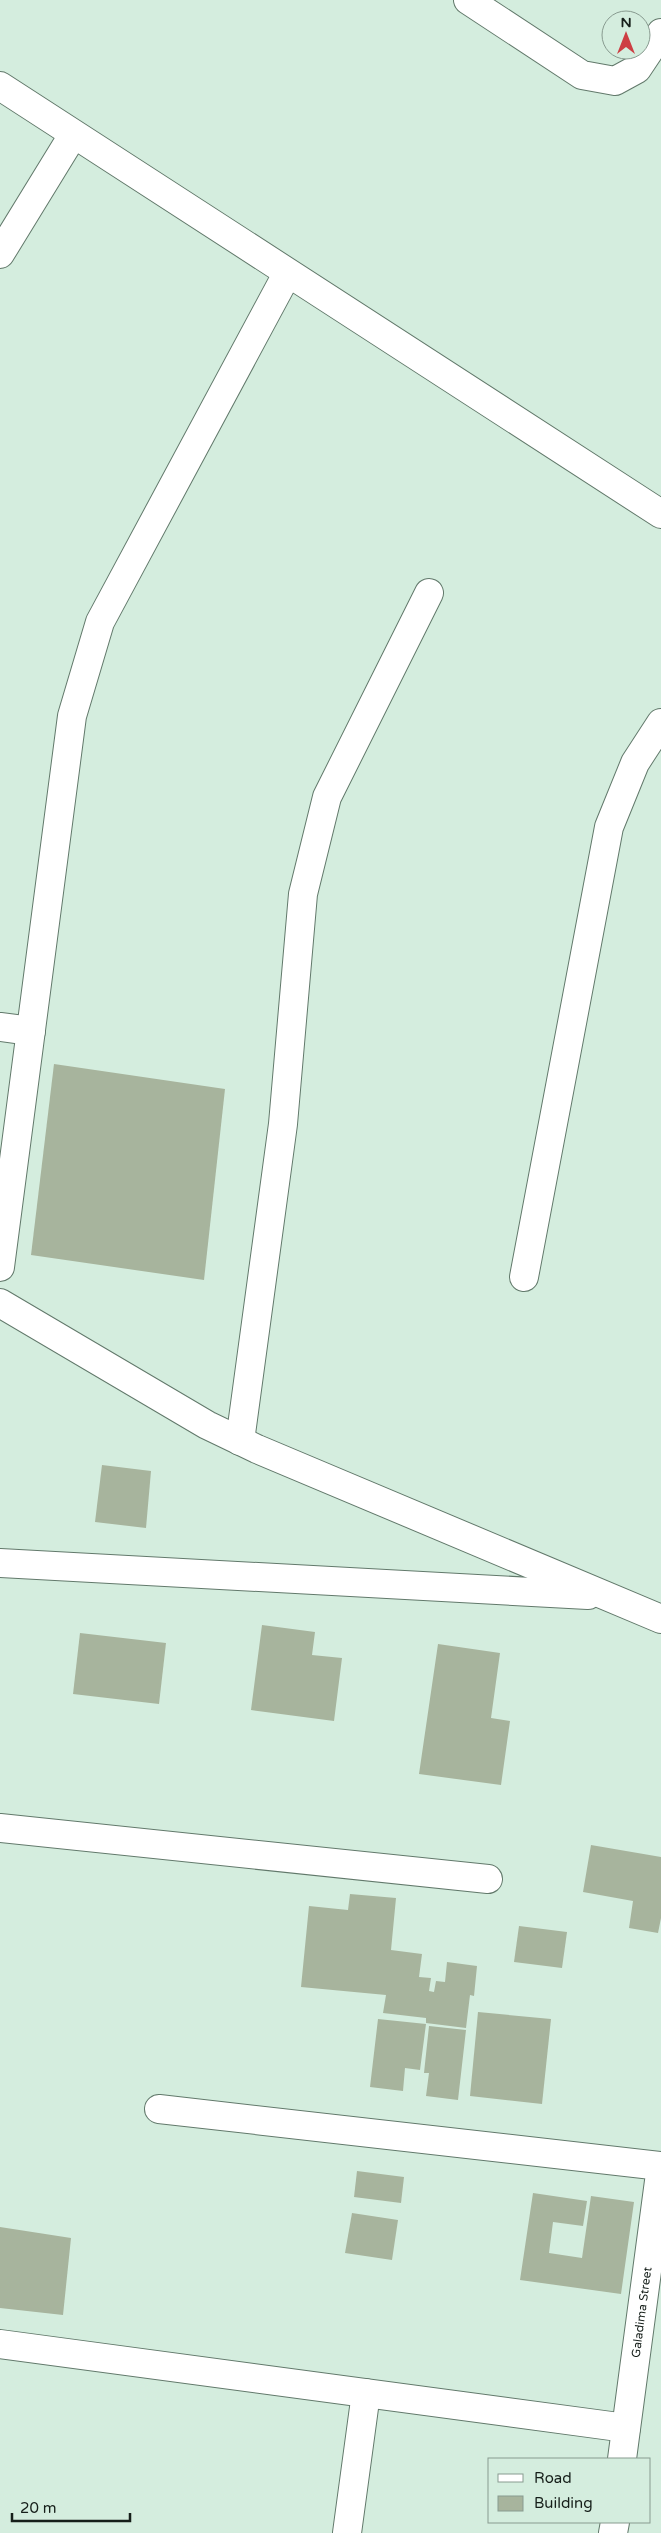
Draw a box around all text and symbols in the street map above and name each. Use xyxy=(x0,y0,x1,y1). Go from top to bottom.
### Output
north arrow xyxy=(601,10,651,60)
text: N xyxy=(620,14,632,31)
street label: Galadima Street xyxy=(629,2266,655,2359)
legend xyxy=(488,2458,651,2523)
text: Road xyxy=(534,2469,572,2487)
scale bar xyxy=(12,2490,130,2522)
text: Building xyxy=(534,2494,593,2512)
text: 20 m xyxy=(20,2499,57,2517)

